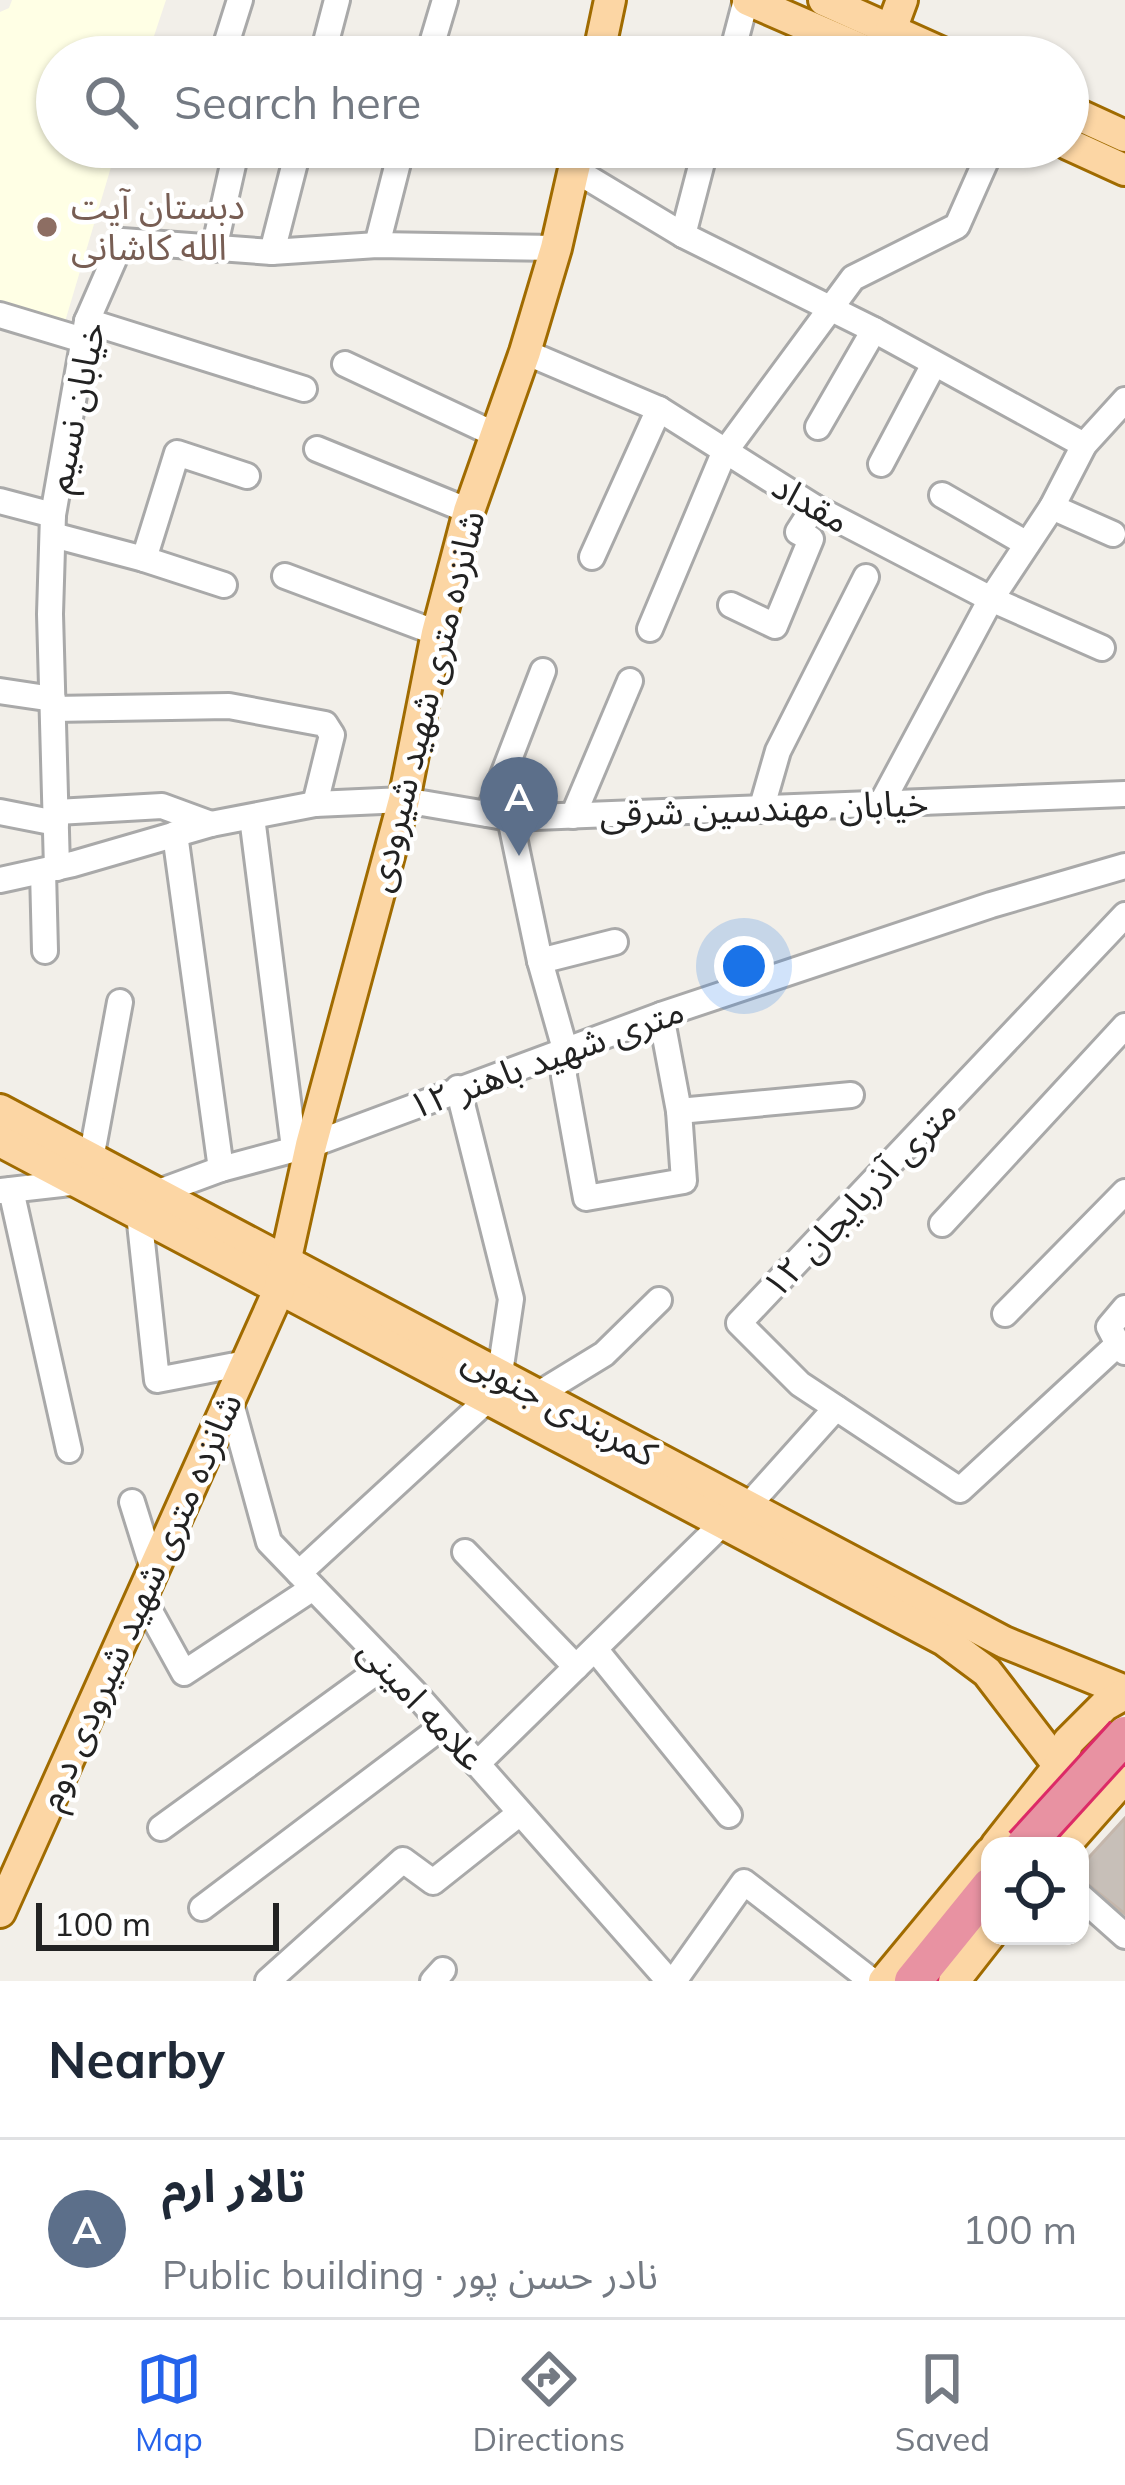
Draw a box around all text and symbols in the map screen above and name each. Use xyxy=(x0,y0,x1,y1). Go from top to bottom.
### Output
search box xyxy=(36,36,1089,168)
icon: search xyxy=(78,69,144,135)
text: Search here xyxy=(174,74,421,130)
place label: دبستان آیت الله کاشانی xyxy=(71,183,245,269)
marker: دبستان آیت الله کاشانی xyxy=(34,214,60,240)
street label: خیابان نسیم xyxy=(34,317,120,498)
street label: مقداد xyxy=(765,463,858,542)
street label: شانزده متری شهید شیرودی xyxy=(355,506,494,896)
pin: A xyxy=(480,757,558,856)
street label: خیابان مهندسین شرقی xyxy=(599,779,929,836)
your location xyxy=(714,936,774,996)
street label: ۱۲ متری شهید باهنر xyxy=(402,987,690,1128)
street label: ۱۲ متری آذربایجان xyxy=(752,1088,965,1307)
street label: کمربندی جنوبی xyxy=(455,1336,666,1476)
street label: شانزده متری شهید شیرودی دوم xyxy=(26,1386,256,1818)
street label: علامه امینی xyxy=(350,1628,495,1779)
map controls xyxy=(981,1837,1089,1945)
button: locate xyxy=(981,1837,1089,1945)
scale bar xyxy=(36,1897,279,1950)
text: 100 m xyxy=(54,1903,151,1944)
text: Nearby xyxy=(48,2027,225,2091)
text: تالار ارم xyxy=(162,2157,305,2213)
text: A xyxy=(72,2205,102,2254)
text: 100 m xyxy=(962,2205,1077,2254)
text: Public building · نادر حسن پور xyxy=(162,2250,658,2299)
tab: Map xyxy=(135,2346,203,2459)
tab: Directions xyxy=(473,2346,625,2459)
tab: Saved xyxy=(895,2346,990,2459)

